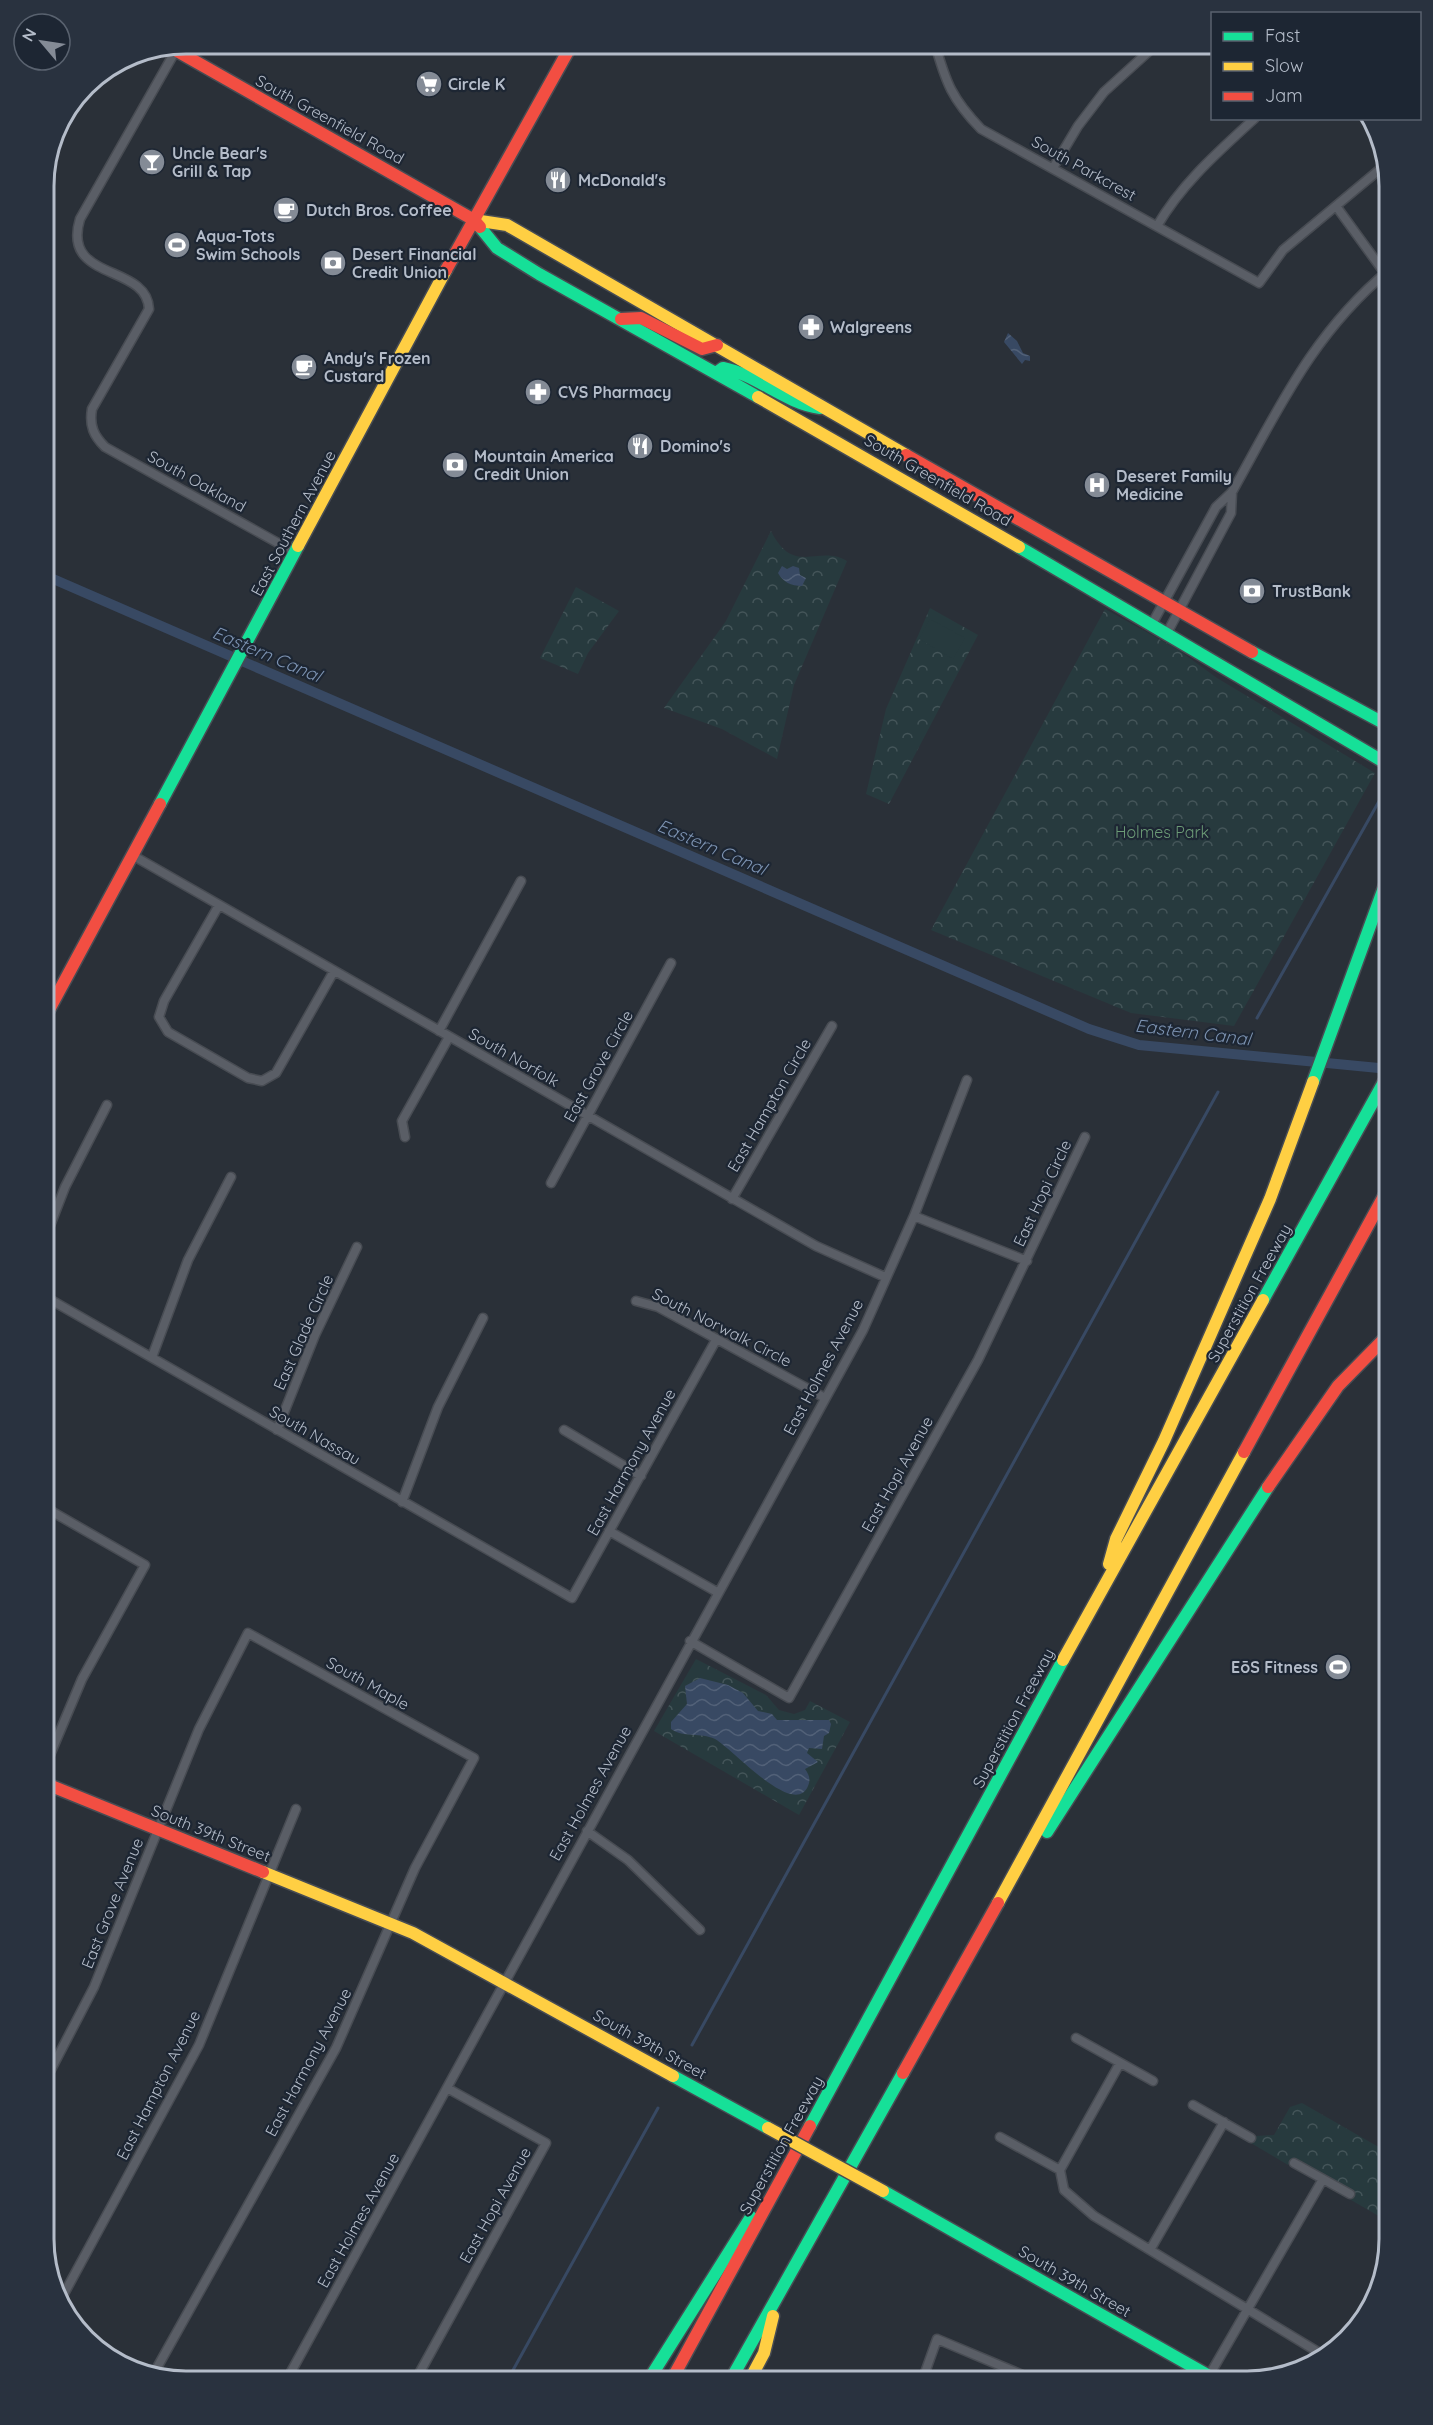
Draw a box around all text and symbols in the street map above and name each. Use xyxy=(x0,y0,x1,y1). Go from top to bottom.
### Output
north arrow xyxy=(12,12,72,72)
legend xyxy=(1211,12,1421,120)
text: Fast xyxy=(1265,24,1300,47)
text: N xyxy=(17,25,40,45)
text: Slow xyxy=(1265,54,1303,77)
supermarket icon: Circle K xyxy=(414,69,444,99)
street label: South Greenfield Road xyxy=(252,70,408,168)
place label: Circle K xyxy=(448,74,505,94)
text: Jam xyxy=(1265,84,1303,107)
street label: South Parkcrest xyxy=(1028,131,1140,205)
place label: Uncle Bear's Grill & Tap xyxy=(172,143,268,181)
bar icon: Uncle Bear's Grill & Tap xyxy=(137,147,167,177)
restaurant icon: McDonald's xyxy=(543,165,573,195)
place label: McDonald's xyxy=(578,170,666,190)
cafe icon: Dutch Bros. Coffee xyxy=(271,195,301,225)
place label: Dutch Bros. Coffee xyxy=(306,200,452,220)
place label: Aqua-Tots Swim Schools xyxy=(196,226,300,264)
sports icon: Aqua-Tots Swim Schools xyxy=(162,230,192,260)
place label: Desert Financial Credit Union xyxy=(352,244,476,282)
bank icon: Desert Financial Credit Union xyxy=(318,248,348,278)
pharmacy icon: Walgreens xyxy=(796,312,826,342)
place label: Walgreens xyxy=(830,317,912,337)
place label: Andy's Frozen Custard xyxy=(324,348,431,386)
cafe icon: Andy's Frozen Custard xyxy=(289,352,319,382)
pharmacy icon: CVS Pharmacy xyxy=(523,377,553,407)
place label: CVS Pharmacy xyxy=(558,382,671,402)
street label: South Greenfield Road xyxy=(861,430,1015,530)
restaurant icon: Domino's xyxy=(625,431,655,461)
place label: Domino's xyxy=(660,436,731,456)
street label: South Oakland xyxy=(144,446,250,516)
place label: Mountain America Credit Union xyxy=(474,446,614,484)
street label: East Southern Avenue xyxy=(246,447,340,599)
bank icon: Mountain America Credit Union xyxy=(440,450,470,480)
place label: Deseret Family Medicine xyxy=(1116,466,1232,504)
hospital icon: Deseret Family Medicine xyxy=(1082,470,1112,500)
bank icon: TrustBank xyxy=(1237,576,1267,606)
place label: TrustBank xyxy=(1272,581,1351,601)
water label: Eastern Canal xyxy=(209,621,327,688)
water label: Eastern Canal xyxy=(654,814,772,881)
park label: Holmes Park xyxy=(1115,822,1209,842)
street label: East Grove Circle xyxy=(559,1007,637,1125)
water label: Eastern Canal xyxy=(1134,1014,1254,1051)
street label: South Norfolk xyxy=(465,1023,563,1091)
street label: East Hampton Circle xyxy=(723,1035,815,1175)
street label: East Hopi Circle xyxy=(1009,1137,1075,1249)
street label: Superstition Freeway xyxy=(1203,1220,1295,1366)
street label: East Glade Circle xyxy=(269,1271,337,1393)
street label: South Norwalk Circle xyxy=(649,1283,795,1371)
street label: East Holmes Avenue xyxy=(779,1296,867,1438)
street label: East Harmony Avenue xyxy=(582,1385,680,1539)
street label: South Nassau xyxy=(266,1401,364,1469)
street label: East Hopi Avenue xyxy=(857,1413,937,1535)
street label: Superstition Freeway xyxy=(968,1645,1058,1791)
street label: South Maple xyxy=(323,1652,413,1714)
sports icon: EōS Fitness xyxy=(1323,1652,1353,1682)
place label: EōS Fitness xyxy=(1231,1657,1318,1677)
street label: East Holmes Avenue xyxy=(545,1722,635,1864)
street label: South 39th Street xyxy=(149,1800,273,1866)
street label: East Grove Avenue xyxy=(77,1835,147,1971)
street label: East Harmony Avenue xyxy=(260,1984,356,2140)
street label: South 39th Street xyxy=(590,2005,710,2083)
street label: East Hampton Avenue xyxy=(112,2007,204,2163)
street label: Superstition Freeway xyxy=(735,2072,827,2218)
street label: East Hopi Avenue xyxy=(455,2144,535,2266)
street label: East Holmes Avenue xyxy=(313,2149,403,2291)
street label: South 39th Street xyxy=(1015,2241,1135,2321)

